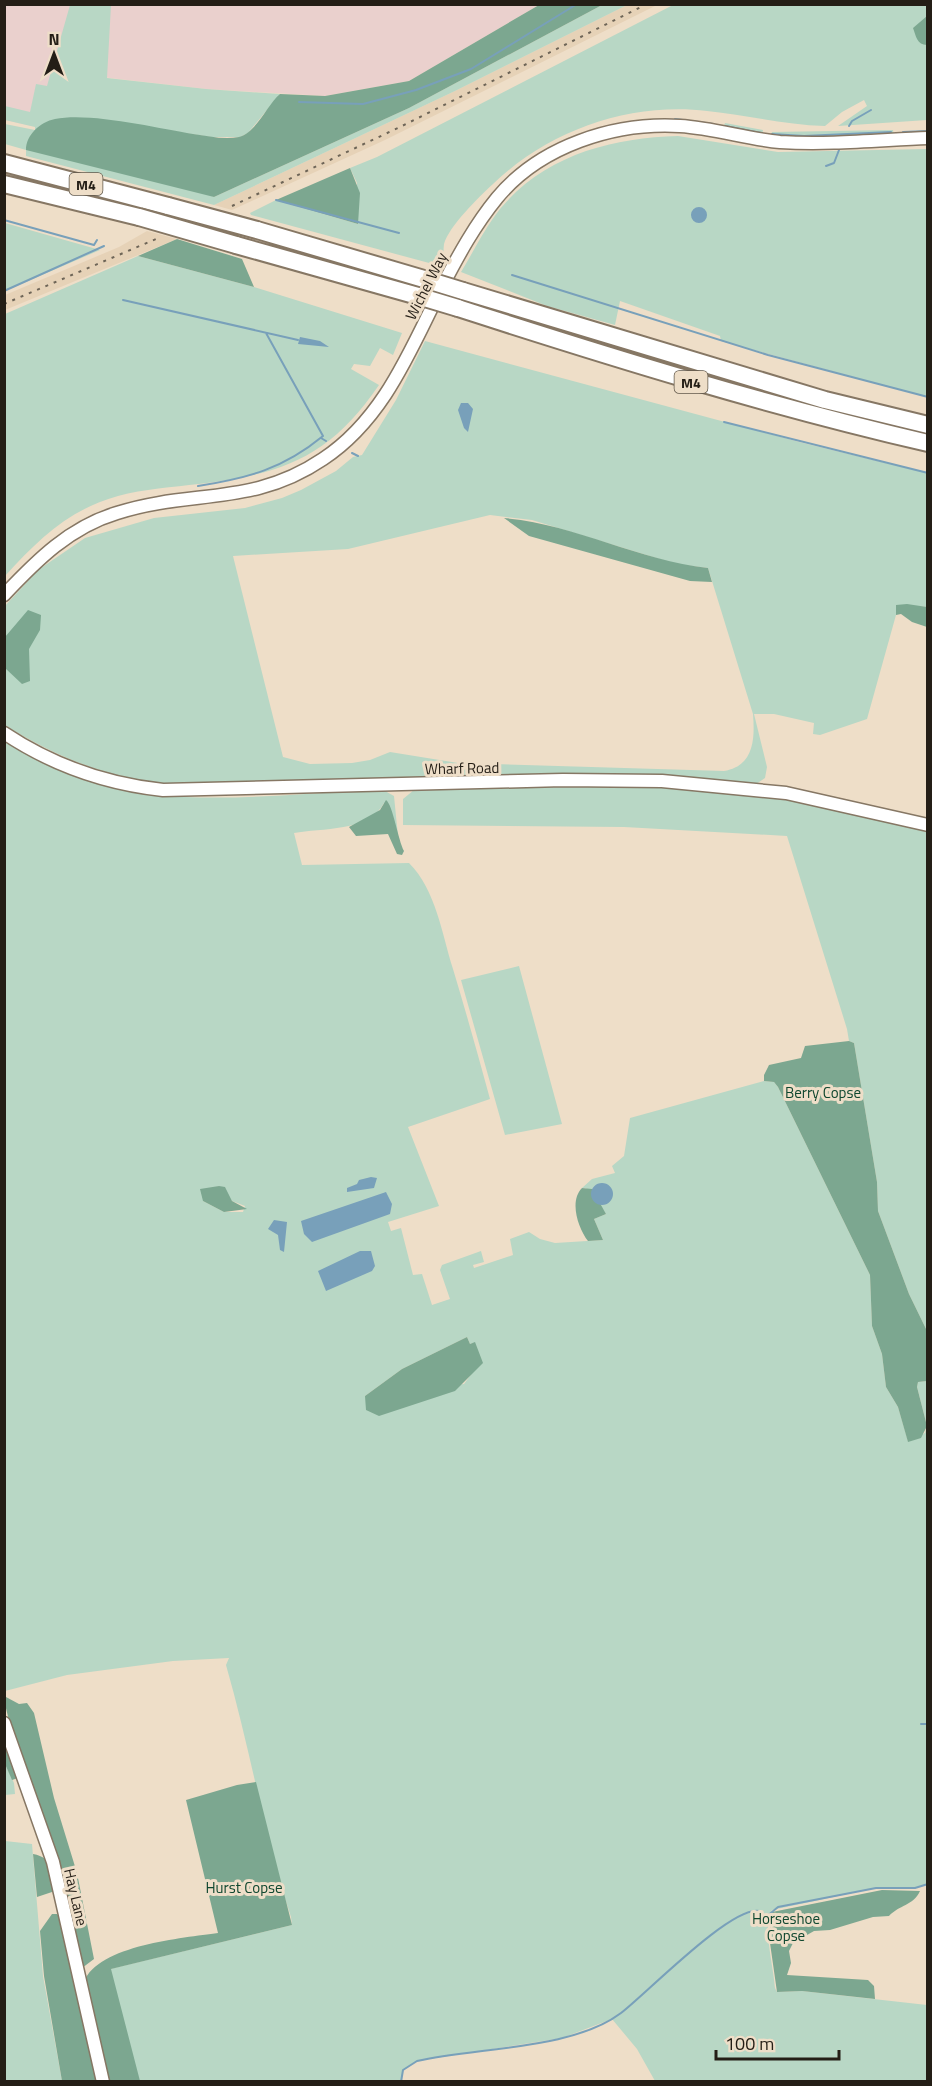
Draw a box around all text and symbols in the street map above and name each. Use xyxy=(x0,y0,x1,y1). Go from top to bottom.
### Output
north arrow xyxy=(24,24,84,84)
text: N xyxy=(48,27,60,51)
road number: M4 xyxy=(70,173,103,195)
street label: Wichel Way xyxy=(399,248,453,324)
road number: M4 xyxy=(674,371,708,393)
street label: Wharf Road xyxy=(424,756,500,780)
park label: Berry Copse xyxy=(785,1081,861,1104)
street label: Hay Lane xyxy=(58,1866,94,1928)
park label: Hurst Copse xyxy=(205,1876,283,1899)
park label: Horseshoe Copse xyxy=(752,1907,820,1947)
scale bar xyxy=(716,2023,839,2061)
text: 100 m xyxy=(725,2030,774,2057)

